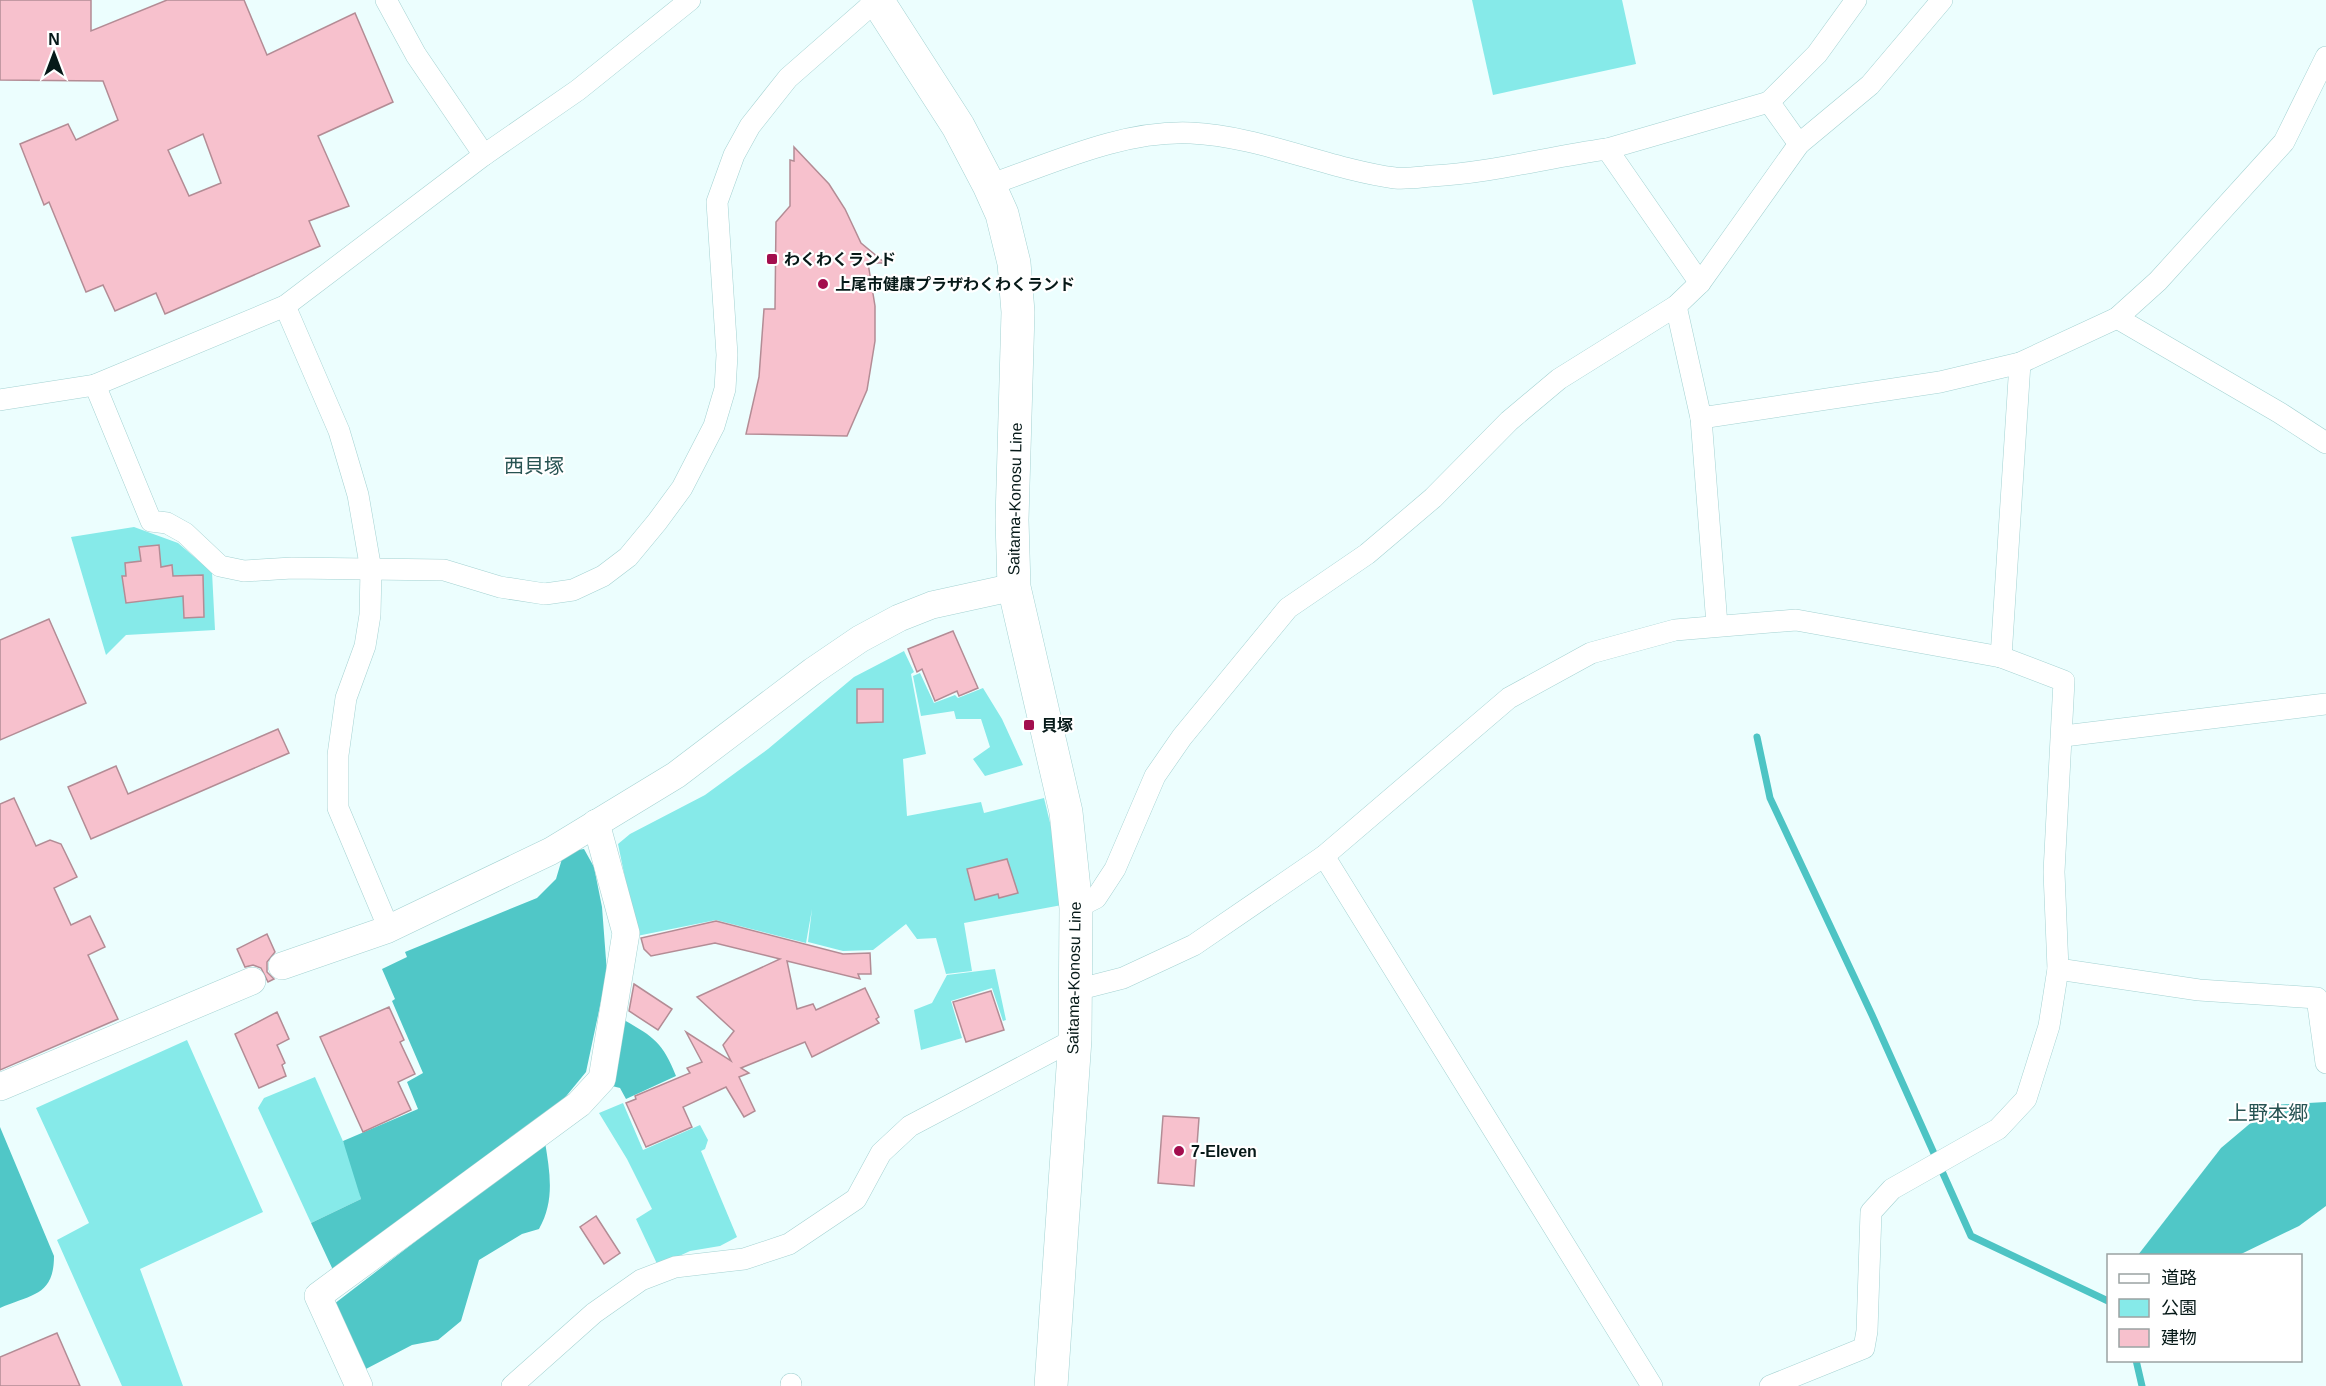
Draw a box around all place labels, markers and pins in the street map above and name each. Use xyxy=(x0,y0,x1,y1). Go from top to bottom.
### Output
place label: わくわくランド xyxy=(784,251,896,268)
marker: わくわくランド xyxy=(765,252,779,266)
place label: 上尾市健康プラザわくわくランド xyxy=(835,276,1075,293)
marker: 上尾市健康プラザわくわくランド xyxy=(816,277,830,291)
place label: 貝塚 xyxy=(1041,717,1073,734)
marker: 貝塚 xyxy=(1022,718,1036,732)
place label: 7-Eleven xyxy=(1191,1143,1257,1160)
marker: 7-Eleven xyxy=(1172,1144,1186,1158)

